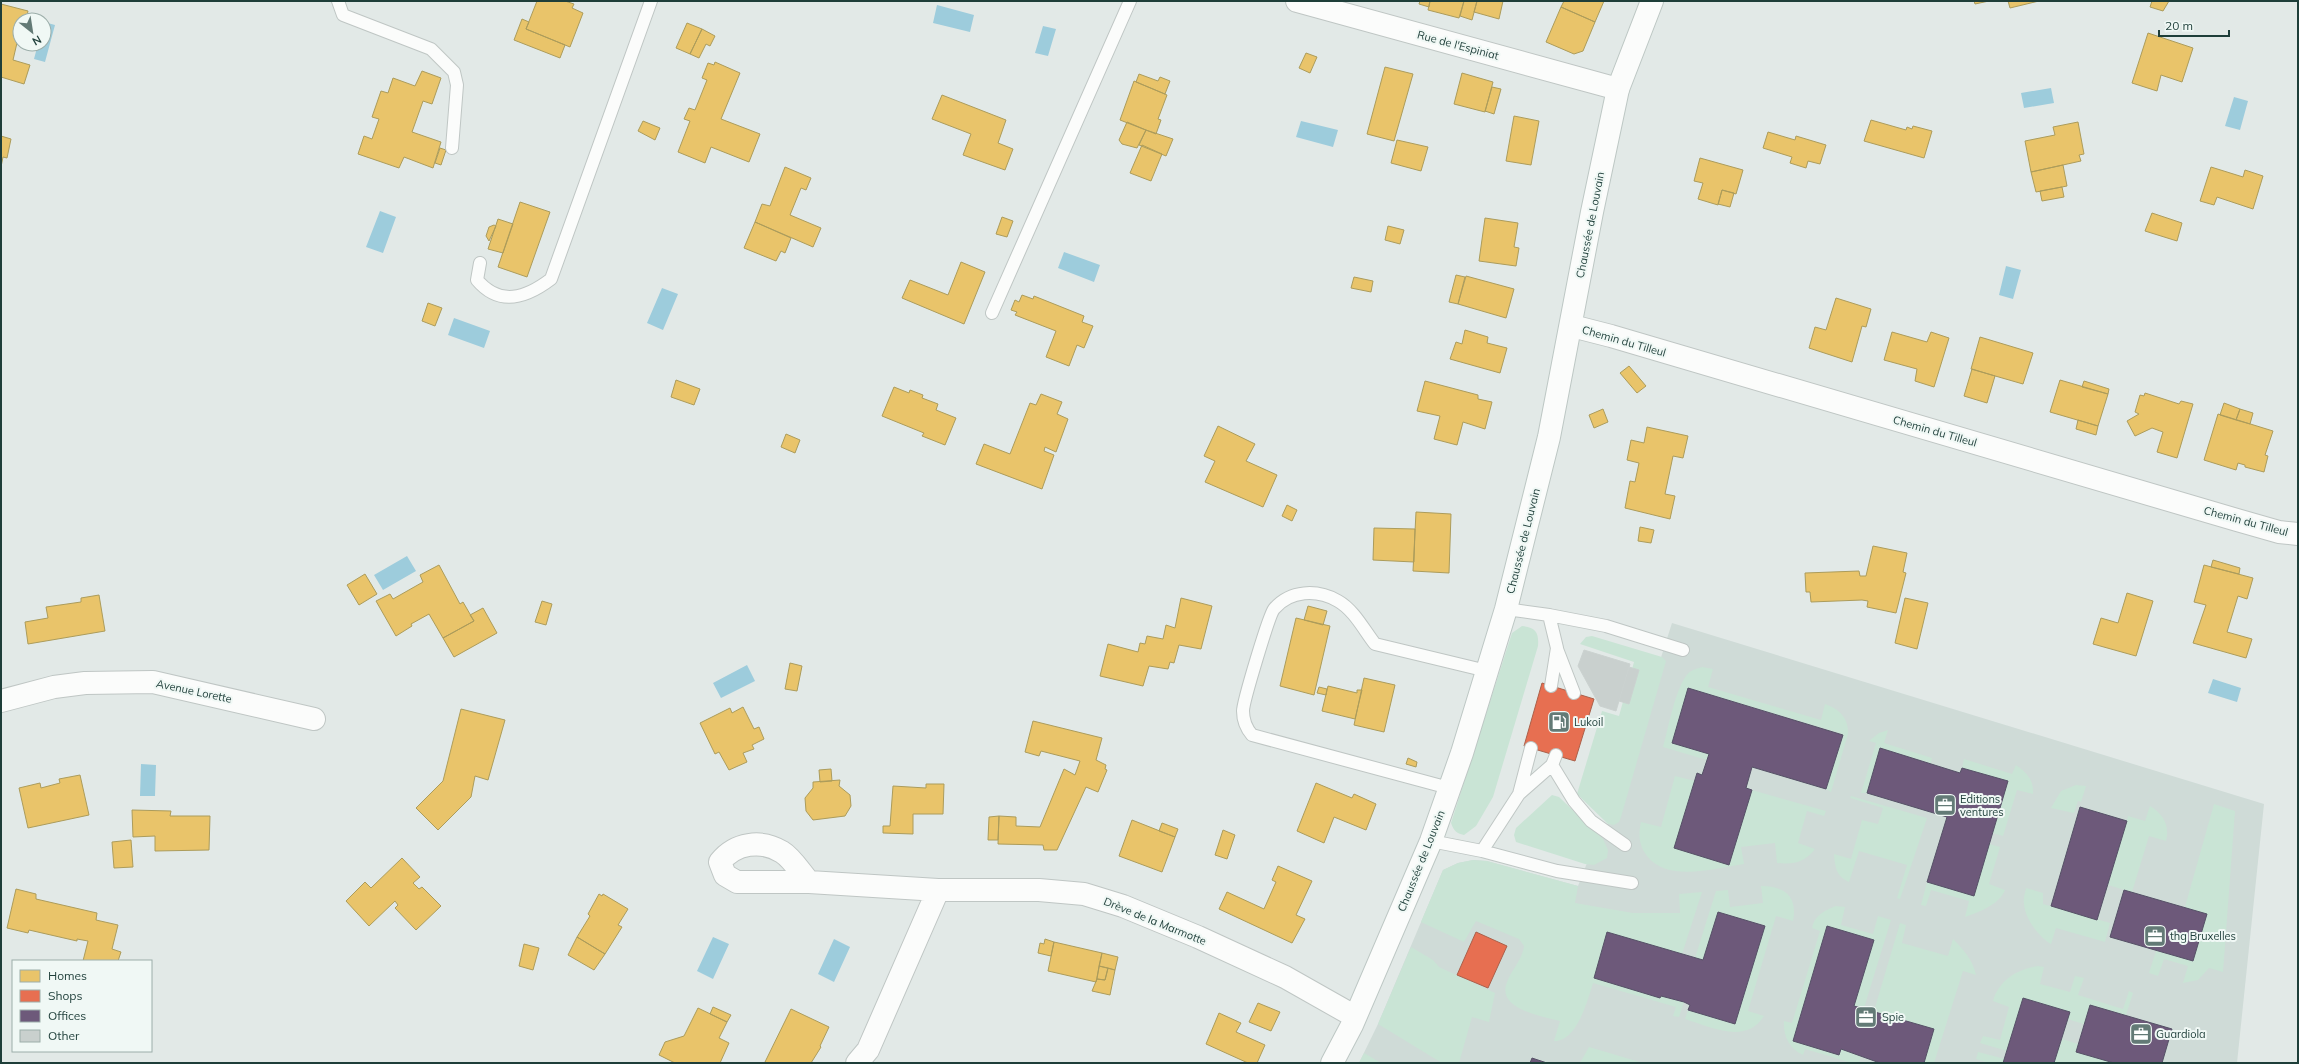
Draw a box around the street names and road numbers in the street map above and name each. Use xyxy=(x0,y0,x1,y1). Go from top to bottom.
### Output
street label: Rue de l'Espiniat xyxy=(1416,27,1500,63)
street label: Chaussée de Louvain xyxy=(1573,171,1607,279)
street label: Chemin du Tilleul xyxy=(1580,322,1668,360)
street label: Chemin du Tilleul xyxy=(1891,412,1979,450)
street label: Chaussée de Louvain xyxy=(1503,487,1543,595)
street label: Chemin du Tilleul xyxy=(2202,503,2290,539)
street label: Avenue Lorette xyxy=(155,676,233,706)
street label: Chaussée de Louvain xyxy=(1394,808,1448,914)
street label: Drève de la Marmotte xyxy=(1102,894,1208,948)

